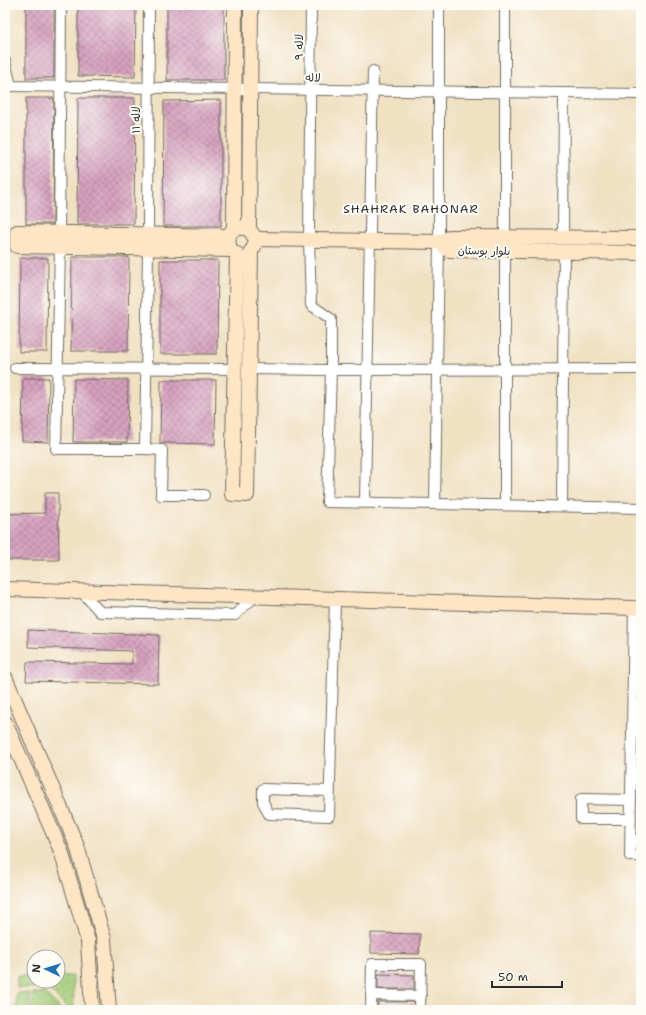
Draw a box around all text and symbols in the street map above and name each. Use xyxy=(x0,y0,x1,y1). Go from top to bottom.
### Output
street label: لاله ۹ xyxy=(292,34,307,60)
street label: لاله xyxy=(305,70,321,86)
street label: لاله ۱۱ xyxy=(129,106,144,134)
district label: SHAHRAK BAHONAR xyxy=(343,201,479,217)
street label: بلوار بوستان xyxy=(458,243,510,259)
north arrow xyxy=(26,949,66,989)
text: N xyxy=(29,963,44,973)
scale bar xyxy=(492,963,562,989)
text: 50 m xyxy=(498,969,528,985)

